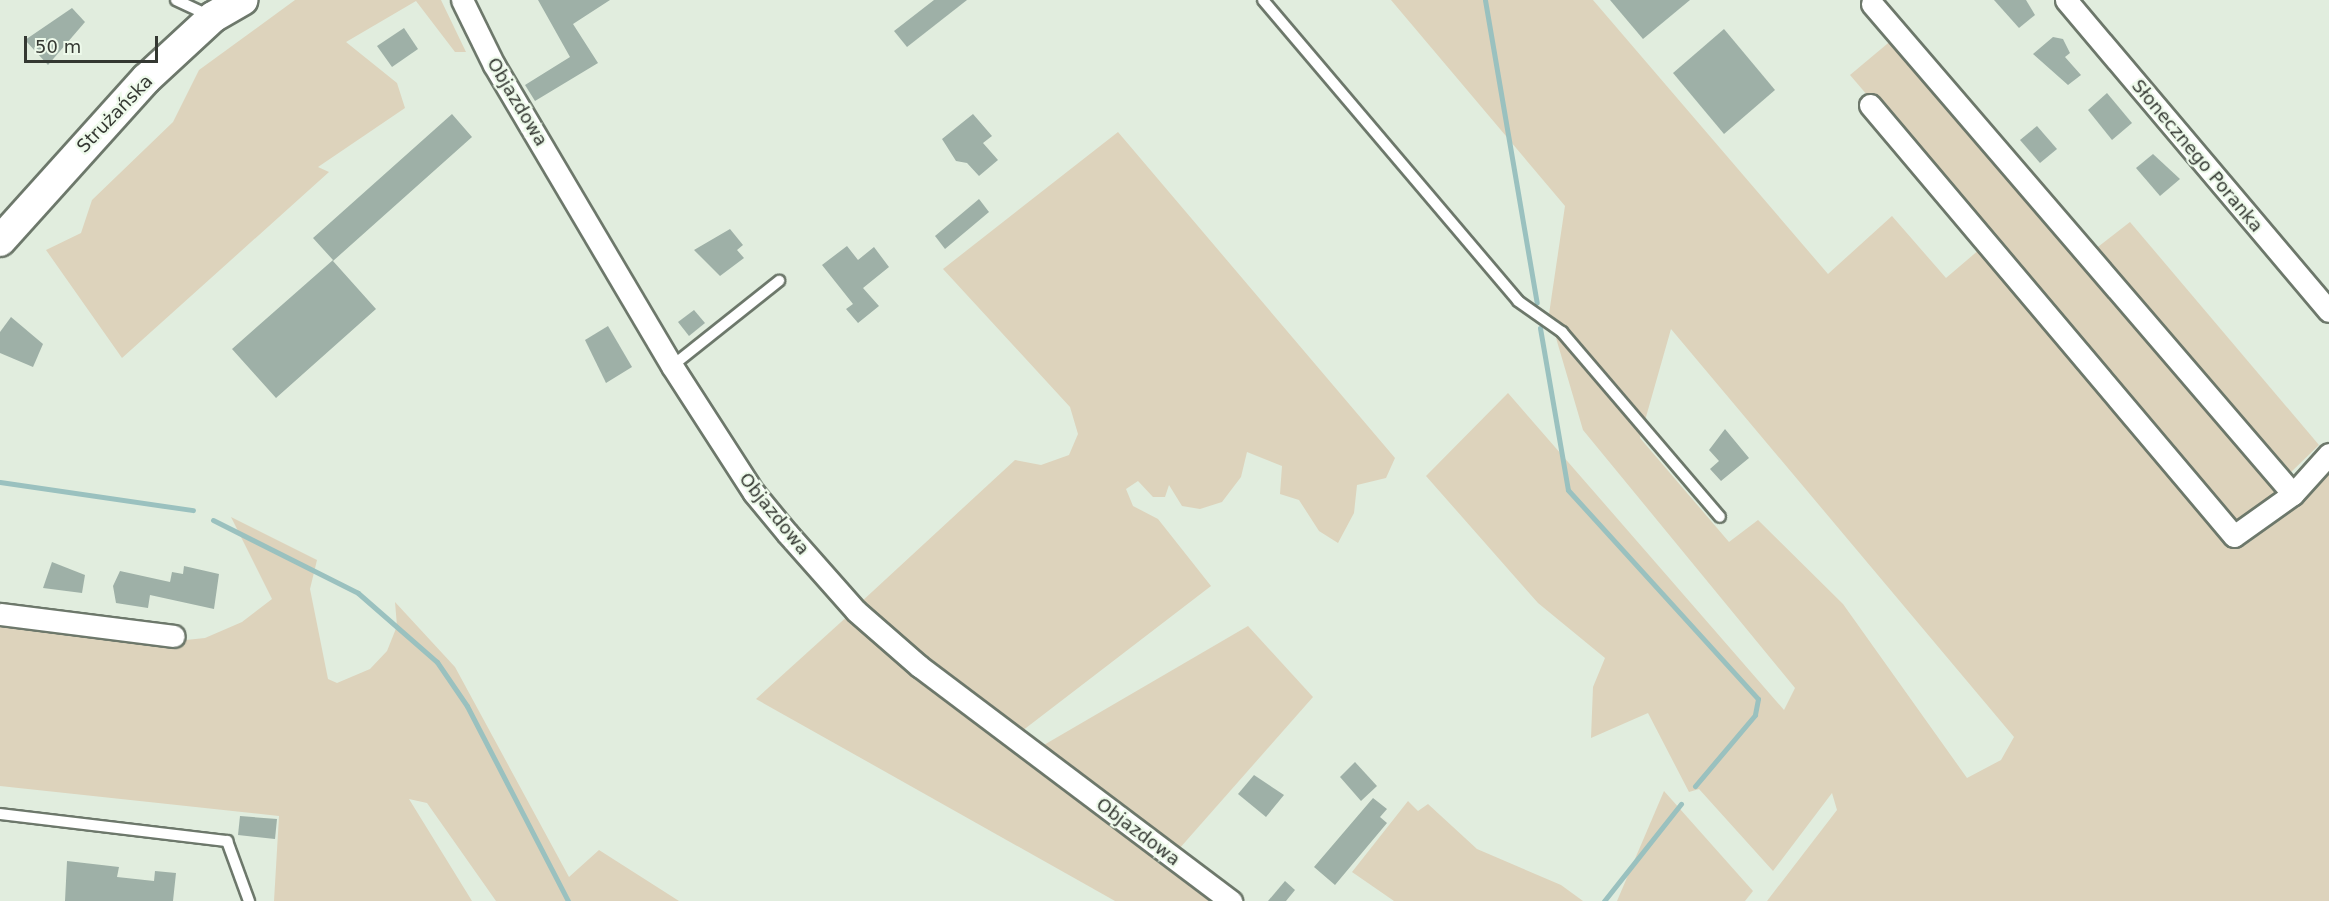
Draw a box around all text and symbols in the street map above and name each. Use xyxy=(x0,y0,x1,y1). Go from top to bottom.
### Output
scale bar xyxy=(27,24,160,62)
text: 50 m xyxy=(35,36,81,57)
street label: Objazdowa xyxy=(482,54,552,150)
street label: Strużańska xyxy=(73,71,157,157)
street label: Słonecznego Poranka xyxy=(2127,75,2267,237)
street label: Objazdowa xyxy=(734,469,814,559)
street label: Objazdowa xyxy=(1092,794,1184,870)

